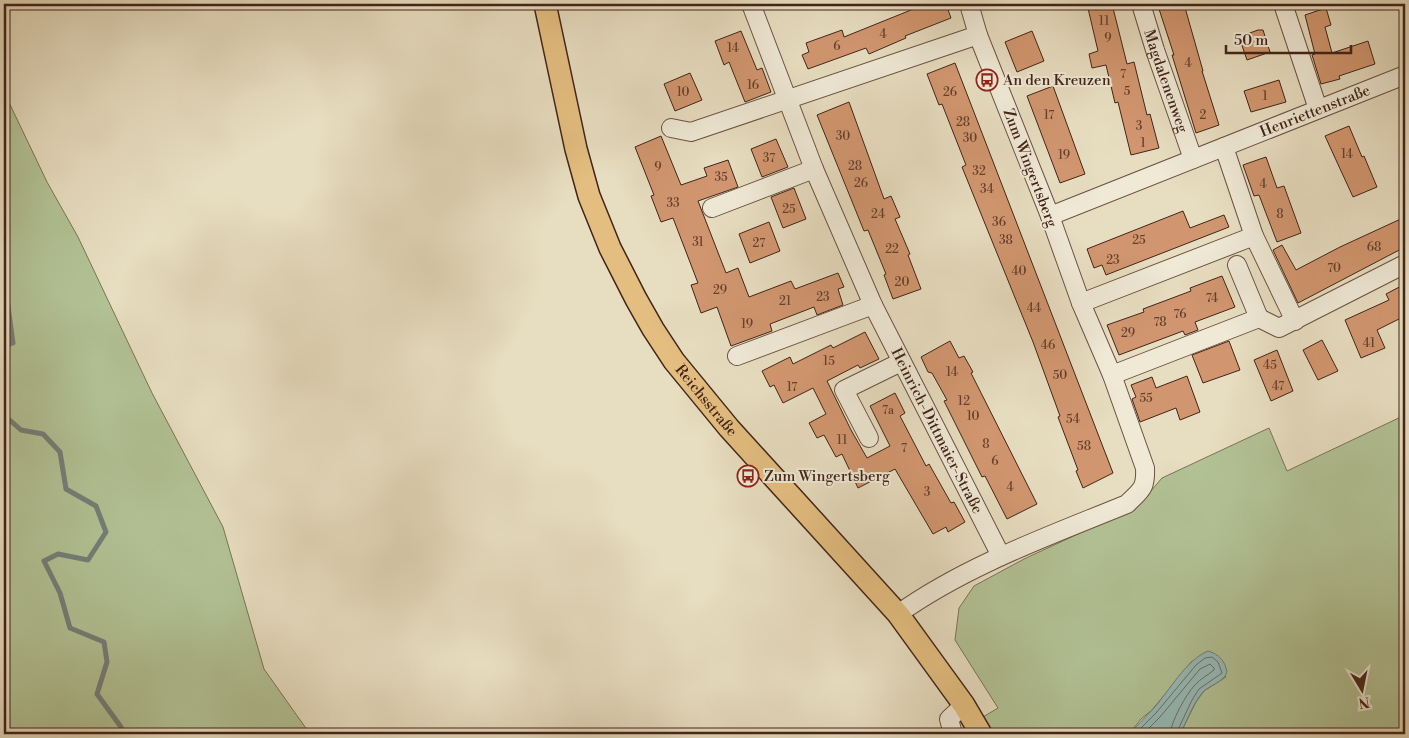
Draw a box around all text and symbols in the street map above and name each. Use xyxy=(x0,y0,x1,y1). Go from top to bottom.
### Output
house number: 11 xyxy=(1099,14,1110,29)
scale bar xyxy=(1226,22,1352,54)
house number: 4 xyxy=(879,27,887,42)
street label: Magdalenenweg xyxy=(1140,27,1193,135)
house number: 9 xyxy=(1104,31,1112,46)
text: 50 m xyxy=(1234,31,1268,50)
house number: 6 xyxy=(833,39,841,54)
house number: 14 xyxy=(727,41,739,56)
house number: 4 xyxy=(1184,56,1192,71)
house number: 7 xyxy=(1120,67,1126,82)
bus stop icon: An den Kreuzen xyxy=(975,68,999,92)
place label: An den Kreuzen xyxy=(1002,71,1111,90)
house number: 16 xyxy=(747,78,759,93)
street label: Henriettenstraße xyxy=(1257,80,1373,141)
house number: 5 xyxy=(1124,84,1131,99)
house number: 10 xyxy=(677,85,689,100)
house number: 26 xyxy=(943,85,957,100)
house number: 1 xyxy=(1262,89,1268,104)
street label: Zum Wingertsberg xyxy=(999,106,1061,230)
house number: 17 xyxy=(1044,108,1054,123)
house number: 2 xyxy=(1200,108,1207,123)
house number: 28 xyxy=(956,115,970,130)
house number: 3 xyxy=(1136,119,1143,134)
house number: 30 xyxy=(836,129,850,144)
house number: 30 xyxy=(963,131,977,146)
house number: 1 xyxy=(1140,136,1146,151)
house number: 14 xyxy=(1341,147,1353,162)
house number: 19 xyxy=(1058,148,1070,163)
house number: 37 xyxy=(763,151,775,166)
house number: 28 xyxy=(848,159,862,174)
house number: 9 xyxy=(654,160,662,175)
house number: 32 xyxy=(972,164,986,179)
house number: 35 xyxy=(714,170,728,185)
house number: 26 xyxy=(854,176,868,191)
house number: 4 xyxy=(1259,177,1267,192)
house number: 34 xyxy=(980,182,994,197)
house number: 33 xyxy=(666,196,680,211)
house number: 25 xyxy=(782,202,796,217)
house number: 24 xyxy=(871,207,885,222)
house number: 8 xyxy=(1276,207,1284,222)
house number: 36 xyxy=(992,215,1006,230)
house number: 38 xyxy=(999,233,1013,248)
house number: 25 xyxy=(1132,233,1146,248)
house number: 31 xyxy=(692,235,705,250)
house number: 27 xyxy=(753,236,765,251)
house number: 68 xyxy=(1367,240,1381,255)
house number: 22 xyxy=(885,242,899,257)
house number: 23 xyxy=(1106,253,1120,268)
house number: 70 xyxy=(1327,261,1341,276)
house number: 40 xyxy=(1011,264,1027,279)
house number: 20 xyxy=(895,275,909,290)
house number: 29 xyxy=(713,283,727,298)
house number: 23 xyxy=(816,290,830,305)
house number: 74 xyxy=(1206,291,1218,306)
house number: 21 xyxy=(779,294,792,309)
house number: 44 xyxy=(1027,301,1041,316)
house number: 76 xyxy=(1174,307,1186,322)
house number: 78 xyxy=(1153,315,1167,330)
house number: 19 xyxy=(741,317,753,332)
house number: 29 xyxy=(1121,326,1135,341)
house number: 41 xyxy=(1363,336,1376,351)
house number: 46 xyxy=(1041,338,1055,353)
street label: Heinrich-Dittmaier-Straße xyxy=(887,345,987,517)
house number: 15 xyxy=(823,354,835,369)
house number: 45 xyxy=(1263,358,1277,373)
street label: Reichsstraße xyxy=(671,360,741,440)
house number: 14 xyxy=(946,365,958,380)
house number: 50 xyxy=(1053,368,1067,383)
house number: 47 xyxy=(1272,379,1284,394)
house number: 17 xyxy=(787,380,797,395)
house number: 55 xyxy=(1139,391,1153,406)
house number: 12 xyxy=(958,394,970,409)
house number: 7a xyxy=(882,403,895,418)
house number: 10 xyxy=(967,409,979,424)
house number: 54 xyxy=(1066,412,1080,427)
house number: 11 xyxy=(837,433,848,448)
house number: 8 xyxy=(982,437,990,452)
house number: 58 xyxy=(1077,439,1091,454)
house number: 7 xyxy=(901,441,907,456)
house number: 6 xyxy=(991,454,999,469)
bus stop icon: Zum Wingertsberg xyxy=(736,464,760,488)
place label: Zum Wingertsberg xyxy=(764,467,890,486)
house number: 4 xyxy=(1006,480,1014,495)
house number: 3 xyxy=(924,485,931,500)
north arrow xyxy=(1336,666,1386,716)
text: N xyxy=(1357,692,1371,712)

